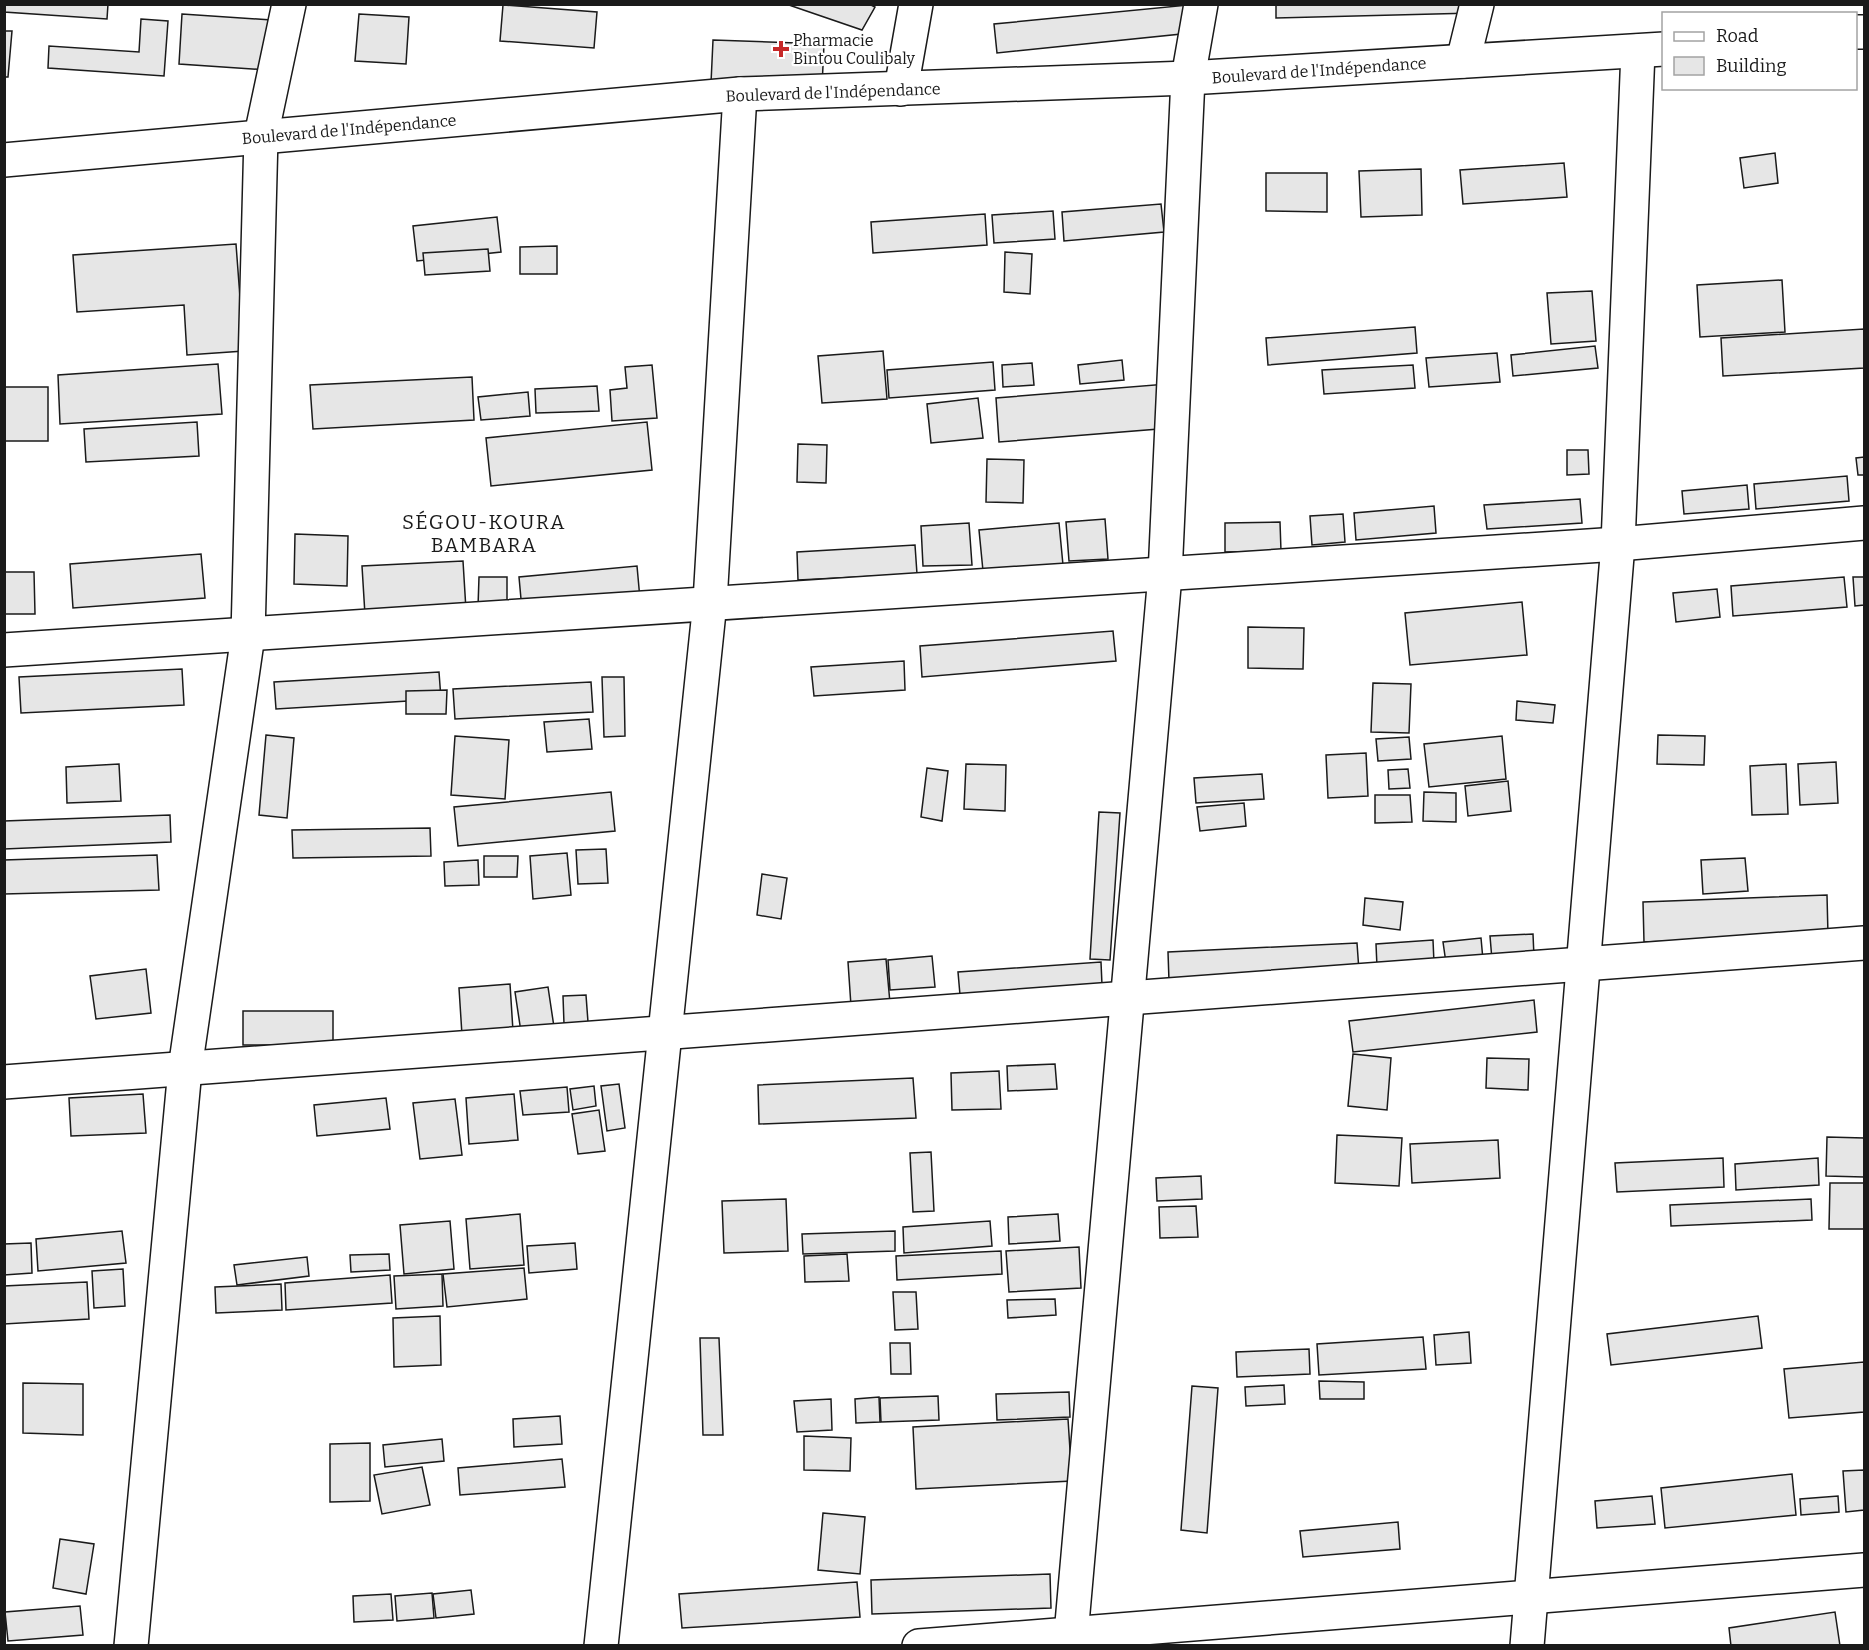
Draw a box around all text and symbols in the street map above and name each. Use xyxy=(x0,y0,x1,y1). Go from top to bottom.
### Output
legend xyxy=(1662,12,1857,90)
text: Road xyxy=(1716,25,1759,47)
place label: Pharmacie Bintou Coulibaly xyxy=(793,31,916,68)
marker: Pharmacie Bintou Coulibaly xyxy=(774,42,788,56)
street label: Boulevard de l'Indépendance xyxy=(1211,54,1427,87)
text: Building xyxy=(1716,55,1787,77)
street label: Boulevard de l'Indépendance xyxy=(725,79,941,106)
street label: Boulevard de l'Indépendance xyxy=(241,111,457,148)
district label: SÉGOU-KOURA BAMBARA xyxy=(402,510,566,557)

